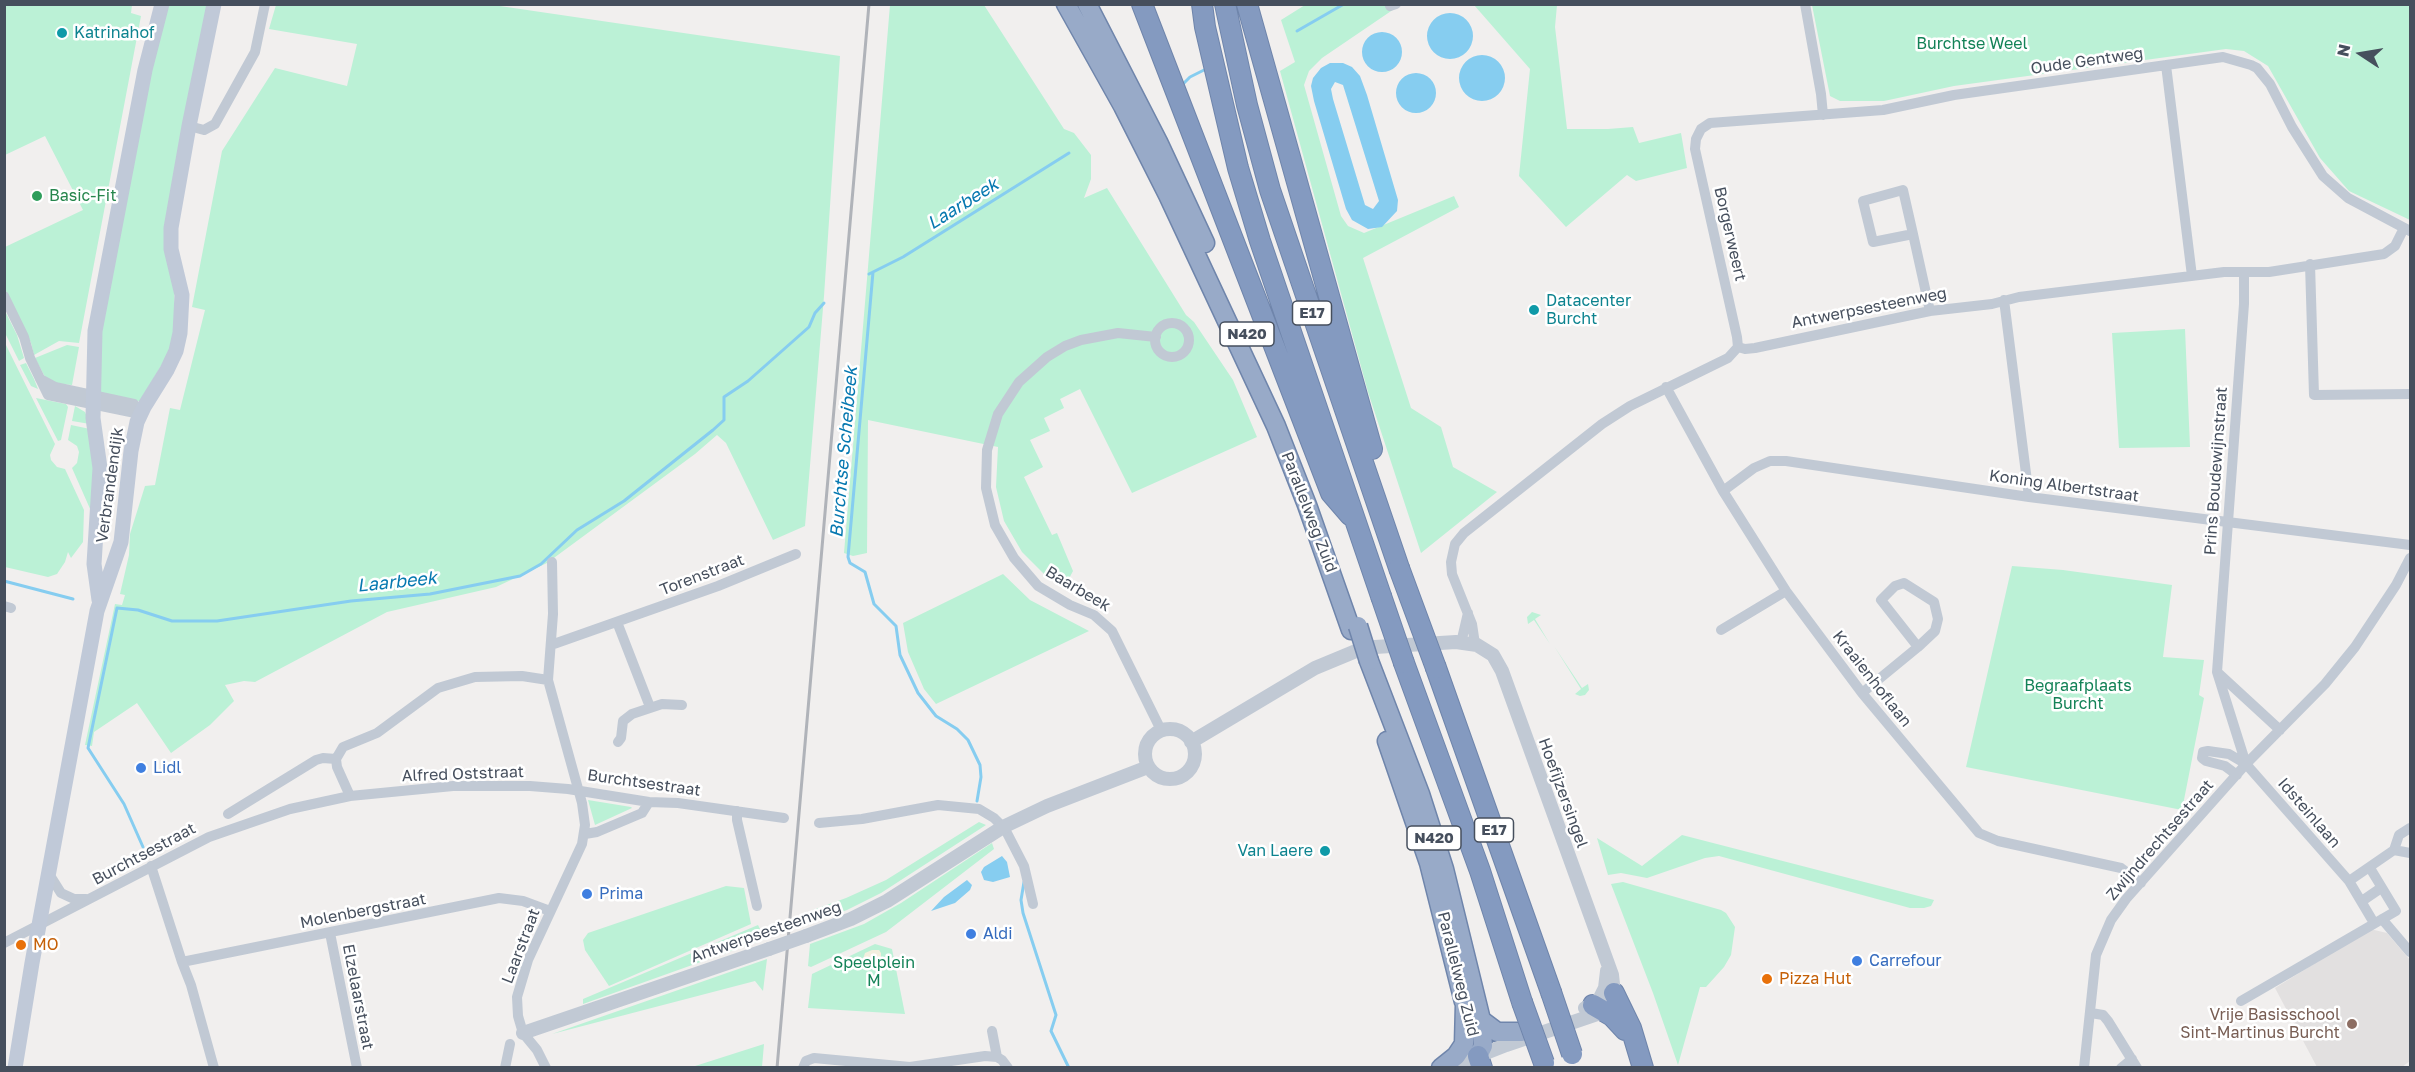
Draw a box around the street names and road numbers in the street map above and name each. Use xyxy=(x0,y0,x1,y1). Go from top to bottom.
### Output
street label: Oude Gentweg xyxy=(2030,44,2144,78)
street label: Borgerweert xyxy=(1710,185,1750,283)
street label: Antwerpsesteenweg xyxy=(1790,284,1948,332)
road number: E17 xyxy=(1292,301,1332,325)
road number: N420 xyxy=(1220,322,1274,346)
street label: Prins Boudewijnstraat xyxy=(2201,386,2231,556)
street label: Verbrandendijk xyxy=(92,426,128,544)
street label: Parallelweg Zuid xyxy=(1277,449,1341,575)
street label: Koning Albertstraat xyxy=(1988,466,2140,506)
street label: Torenstraat xyxy=(657,550,747,600)
street label: Baarbeek xyxy=(1042,562,1114,616)
street label: Kraaienhoflaan xyxy=(1828,627,1916,731)
street label: Hoefijzersingel xyxy=(1534,735,1592,851)
street label: Alfred Oststraat xyxy=(402,762,524,786)
street label: Burchtsestraat xyxy=(586,766,702,800)
street label: Idsteinlaan xyxy=(2273,774,2345,852)
street label: Zwijndrechtsestraat xyxy=(2102,776,2218,904)
road number: E17 xyxy=(1474,818,1514,842)
street label: Burchtsestraat xyxy=(89,819,199,889)
road number: N420 xyxy=(1407,826,1461,850)
street label: Molenbergstraat xyxy=(298,889,428,933)
street label: Antwerpsesteenweg xyxy=(688,897,844,967)
street label: Laarstraat xyxy=(498,906,544,986)
street label: Parallelweg Zuid xyxy=(1433,910,1483,1038)
street label: Elzelaarstraat xyxy=(338,943,378,1051)

